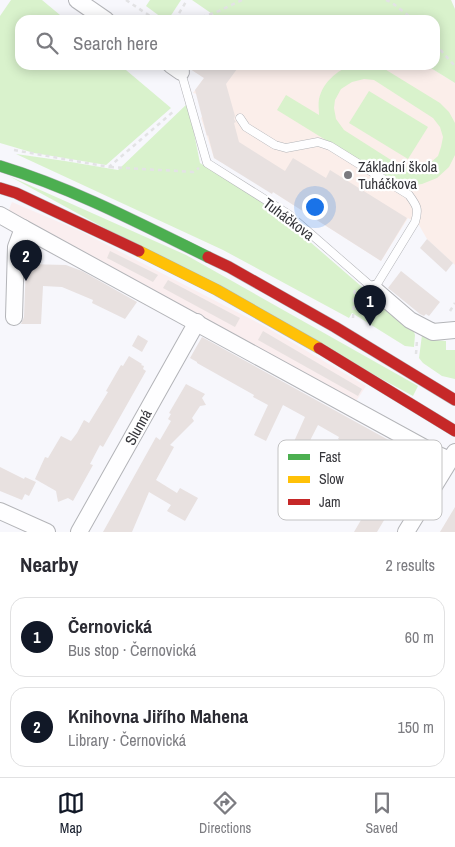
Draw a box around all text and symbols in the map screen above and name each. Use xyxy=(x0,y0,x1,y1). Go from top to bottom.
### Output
search box xyxy=(15,15,440,70)
icon: search xyxy=(33,29,61,57)
text: Search here xyxy=(73,30,158,56)
place label: Základní škola Tuháčkova xyxy=(358,156,437,194)
marker: Základní škola Tuháčkova xyxy=(342,169,354,181)
street label: Tuháčkova xyxy=(259,193,319,245)
your location xyxy=(302,194,328,220)
pin: 2 xyxy=(10,240,42,281)
pin: 1 xyxy=(354,285,386,326)
street label: Slunná xyxy=(120,405,157,449)
legend xyxy=(278,440,442,520)
text: Fast xyxy=(319,448,341,466)
text: Slow xyxy=(319,470,345,488)
text: Jam xyxy=(319,493,341,511)
text: Nearby xyxy=(20,550,78,579)
text: 2 results xyxy=(385,554,435,576)
text: Černovická xyxy=(68,613,152,639)
text: 1 xyxy=(33,626,41,648)
text: 60 m xyxy=(405,626,434,648)
text: Bus stop · Černovická xyxy=(68,639,196,661)
text: Knihovna Jiřího Mahena xyxy=(68,703,248,729)
text: 2 xyxy=(33,716,41,738)
text: 150 m xyxy=(398,716,434,738)
text: Library · Černovická xyxy=(68,729,186,751)
tab: Map xyxy=(57,789,85,837)
tab: Directions xyxy=(199,789,251,837)
tab: Saved xyxy=(365,789,398,837)

